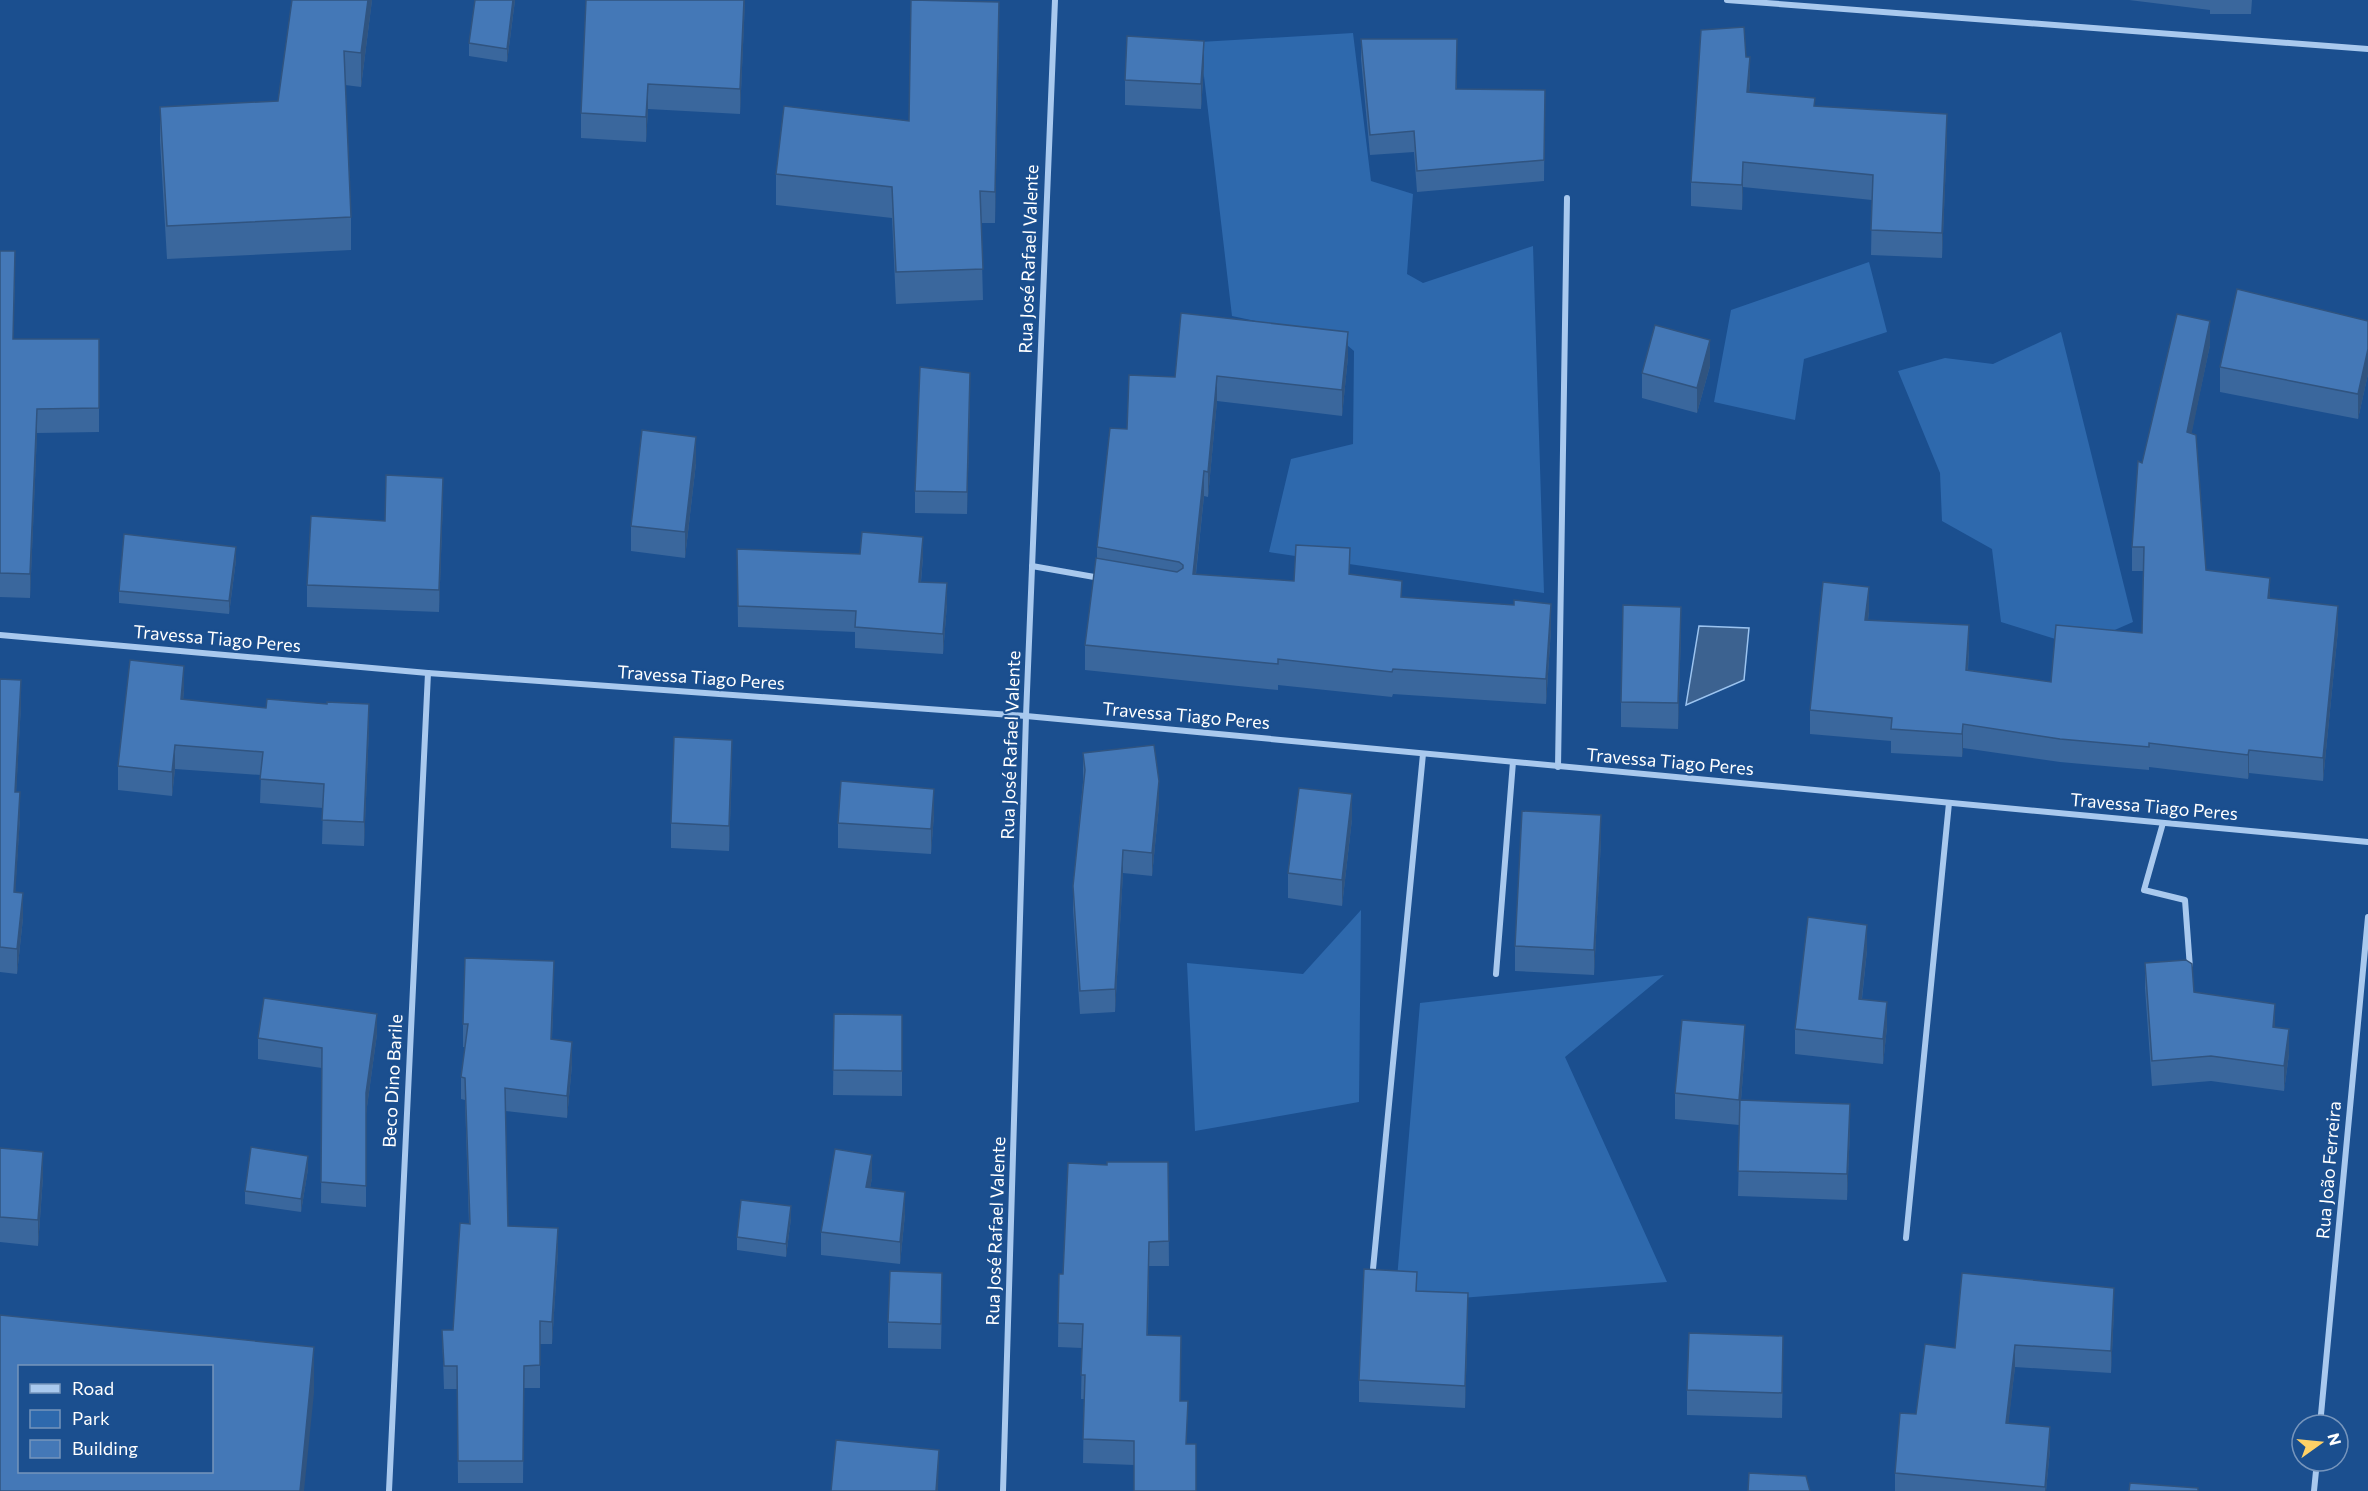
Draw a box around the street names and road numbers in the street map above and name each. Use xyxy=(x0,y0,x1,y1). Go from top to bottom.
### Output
street label: Rua José Rafael Valente xyxy=(1014,164,1042,354)
street label: Travessa Tiago Peres xyxy=(132,620,302,656)
street label: Rua José Rafael Valente xyxy=(996,650,1024,840)
street label: Travessa Tiago Peres xyxy=(616,660,786,694)
street label: Travessa Tiago Peres xyxy=(1101,697,1271,733)
street label: Travessa Tiago Peres xyxy=(1585,743,1755,779)
street label: Travessa Tiago Peres xyxy=(2069,788,2239,824)
street label: Beco Dino Barile xyxy=(378,1014,406,1148)
street label: Rua João Ferreira xyxy=(2311,1100,2345,1240)
street label: Rua José Rafael Valente xyxy=(981,1136,1009,1326)

